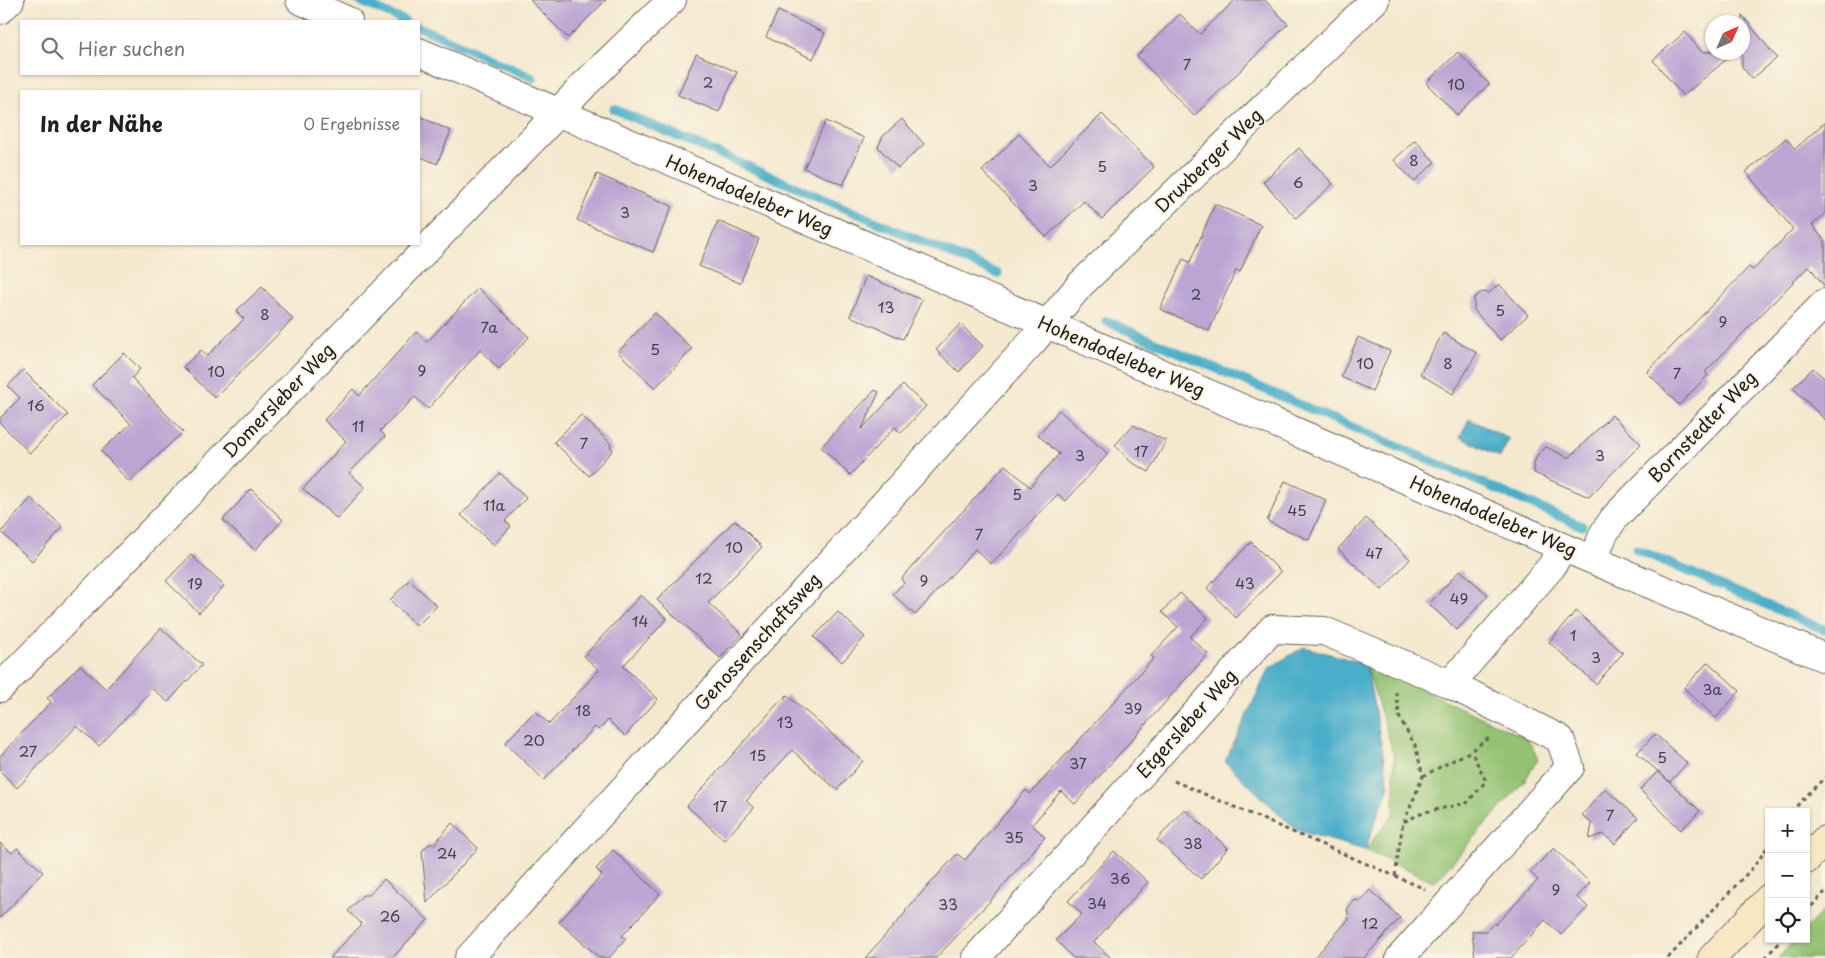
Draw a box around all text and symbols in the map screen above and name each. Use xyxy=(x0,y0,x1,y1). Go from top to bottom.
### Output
north arrow xyxy=(1705,15,1750,60)
search box xyxy=(20,20,420,75)
icon: search xyxy=(38,34,66,62)
text: Hier suchen xyxy=(78,34,185,62)
house number: 7 xyxy=(1183,52,1192,75)
house number: 2 xyxy=(703,70,713,93)
house number: 10 xyxy=(1447,72,1465,95)
street label: Druxberger Weg xyxy=(1148,101,1268,218)
text: In der Nähe xyxy=(40,107,162,139)
text: 0 Ergebnisse xyxy=(303,111,400,135)
street label: Hohendodeleber Weg xyxy=(662,147,837,242)
house number: 8 xyxy=(1409,148,1419,171)
house number: 5 xyxy=(1097,154,1107,177)
house number: 6 xyxy=(1293,170,1303,193)
house number: 3 xyxy=(1028,173,1038,196)
house number: 3 xyxy=(620,200,630,223)
house number: 2 xyxy=(1191,282,1201,305)
house number: 13 xyxy=(878,295,894,318)
house number: 5 xyxy=(1495,298,1505,321)
house number: 8 xyxy=(260,302,270,325)
street label: Hohendodeleber Weg xyxy=(1034,308,1209,403)
house number: 9 xyxy=(1719,309,1727,332)
house number: 7a xyxy=(480,315,498,338)
street label: Domersleber Weg xyxy=(216,336,340,464)
house number: 5 xyxy=(650,337,660,360)
house number: 10 xyxy=(1356,351,1374,374)
house number: 8 xyxy=(1443,351,1453,374)
house number: 9 xyxy=(418,358,426,381)
house number: 10 xyxy=(207,359,225,382)
house number: 7 xyxy=(1673,361,1682,384)
street label: Bornstedter Weg xyxy=(1642,364,1762,488)
house number: 16 xyxy=(27,393,45,416)
house number: 11 xyxy=(352,414,364,437)
house number: 7 xyxy=(580,431,589,454)
house number: 17 xyxy=(1134,439,1148,462)
house number: 3 xyxy=(1075,443,1085,466)
house number: 3 xyxy=(1595,443,1605,466)
street label: Hohendodeleber Weg xyxy=(1406,468,1581,563)
house number: 5 xyxy=(1012,482,1022,505)
house number: 11a xyxy=(483,493,506,516)
house number: 45 xyxy=(1287,498,1307,521)
house number: 7 xyxy=(975,522,984,545)
house number: 10 xyxy=(725,535,743,558)
house number: 47 xyxy=(1365,541,1383,564)
street label: Genossenschaftsweg xyxy=(687,566,826,716)
house number: 12 xyxy=(695,566,713,589)
house number: 9 xyxy=(920,568,928,591)
house number: 19 xyxy=(187,571,203,594)
house number: 43 xyxy=(1235,571,1255,594)
house number: 49 xyxy=(1450,586,1468,609)
house number: 14 xyxy=(632,609,648,632)
house number: 1 xyxy=(1570,623,1576,646)
house number: 3 xyxy=(1591,645,1601,668)
street label: Etgersleber Weg xyxy=(1129,662,1242,784)
house number: 3a xyxy=(1702,677,1722,700)
house number: 39 xyxy=(1124,696,1142,719)
house number: 18 xyxy=(575,698,591,721)
house number: 13 xyxy=(777,710,793,733)
house number: 20 xyxy=(523,728,545,751)
house number: 27 xyxy=(19,739,38,762)
house number: 15 xyxy=(750,743,766,766)
house number: 5 xyxy=(1657,745,1667,768)
house number: 37 xyxy=(1069,751,1087,774)
house number: 17 xyxy=(713,794,727,817)
house number: 7 xyxy=(1606,803,1615,826)
map controls xyxy=(1765,808,1810,943)
button: + xyxy=(1765,808,1810,853)
house number: 35 xyxy=(1004,825,1024,848)
house number: 38 xyxy=(1183,831,1203,854)
house number: 24 xyxy=(437,841,457,864)
button: − xyxy=(1765,853,1810,898)
house number: 36 xyxy=(1110,866,1130,889)
house number: 9 xyxy=(1552,877,1560,900)
house number: 34 xyxy=(1087,891,1107,914)
house number: 33 xyxy=(938,892,958,915)
button: locate xyxy=(1765,898,1810,943)
house number: 26 xyxy=(380,904,400,927)
house number: 12 xyxy=(1361,911,1379,934)

